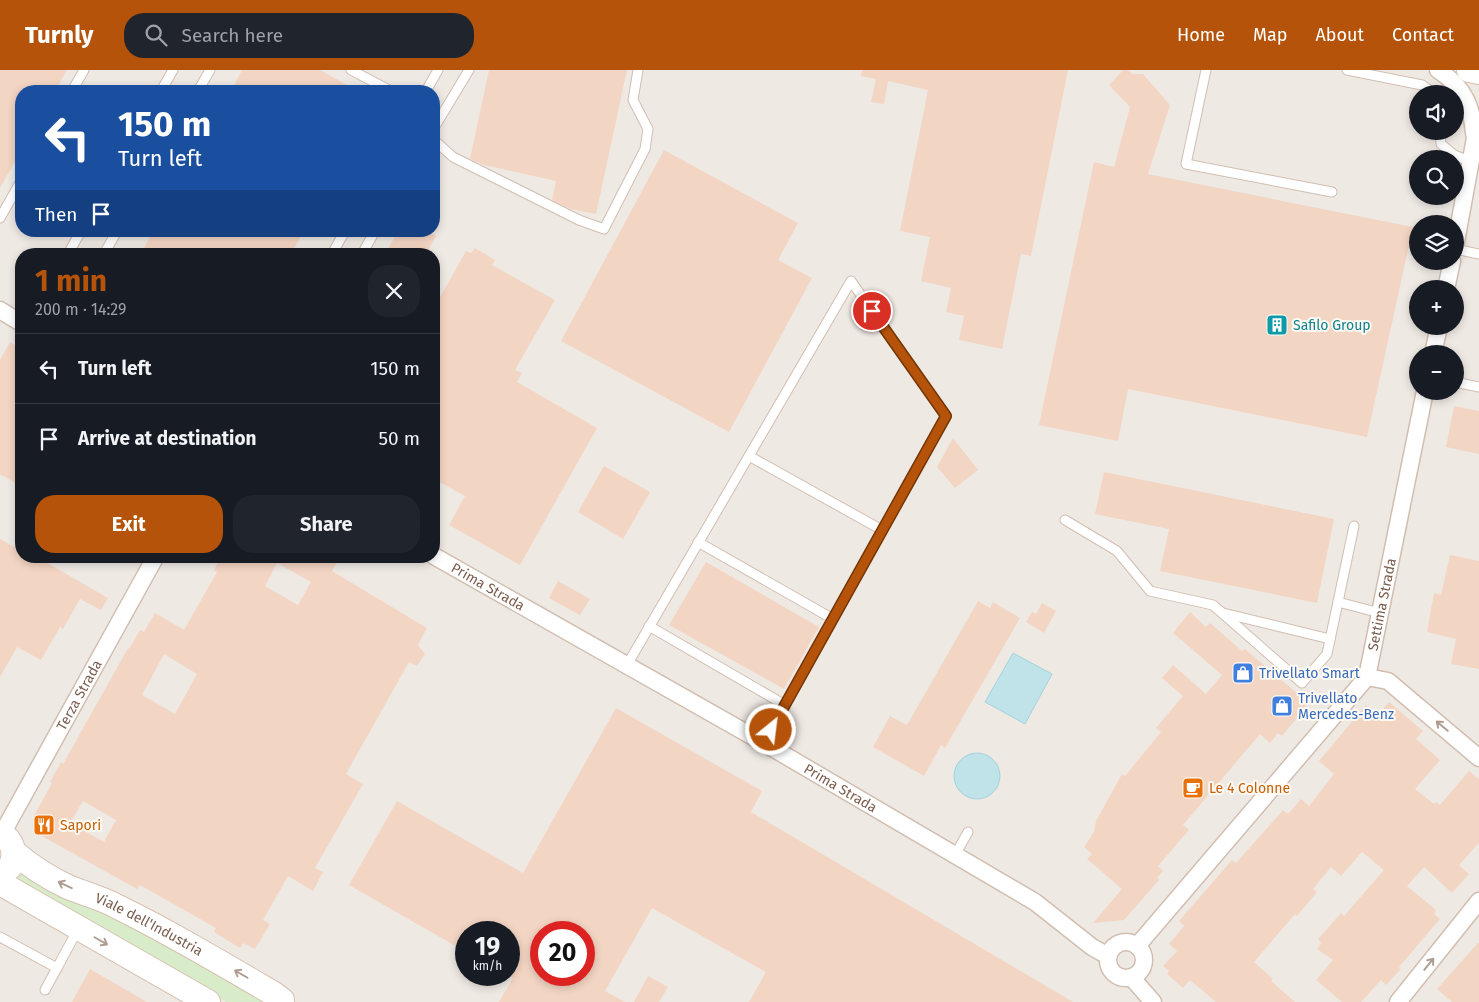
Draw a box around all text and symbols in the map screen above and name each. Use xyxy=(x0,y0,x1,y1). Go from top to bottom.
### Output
search box xyxy=(124,13,474,58)
text: Turnly xyxy=(25,21,94,49)
icon: search xyxy=(142,21,170,49)
text: Search here xyxy=(182,24,283,47)
text: Home xyxy=(1177,24,1225,46)
text: Map xyxy=(1253,24,1287,46)
text: About xyxy=(1315,24,1364,46)
text: Contact xyxy=(1392,24,1454,46)
map controls xyxy=(1409,85,1464,400)
button: sound xyxy=(1409,85,1464,140)
text: 150 m xyxy=(118,103,211,145)
icon: left xyxy=(35,105,100,170)
text: Turn left xyxy=(118,145,202,172)
button: search xyxy=(1409,150,1464,205)
icon: arrive xyxy=(87,200,115,228)
text: Then xyxy=(35,203,77,226)
button: layers xyxy=(1409,215,1464,270)
text: 1 min xyxy=(35,263,107,299)
button: close xyxy=(368,265,420,317)
button: + xyxy=(1409,280,1464,335)
pin xyxy=(851,290,893,332)
icon: arrive xyxy=(858,297,886,325)
text: 200 m · 14:29 xyxy=(35,300,127,319)
building icon: Safilo Group xyxy=(1265,313,1289,337)
place label: Safilo Group xyxy=(1293,317,1371,334)
button: − xyxy=(1409,345,1464,400)
icon: left xyxy=(35,355,63,383)
text: Turn left xyxy=(78,357,152,380)
text: 150 m xyxy=(370,357,420,380)
icon: arrive xyxy=(35,425,63,453)
text: Arrive at destination xyxy=(78,427,257,450)
text: 50 m xyxy=(379,427,420,450)
button: Exit xyxy=(35,495,223,553)
button: Share xyxy=(233,495,420,553)
street label: Settima Strada xyxy=(1364,557,1399,652)
street label: Prima Strada xyxy=(448,559,528,614)
street label: Terza Strada xyxy=(53,657,105,733)
shop icon: Trivellato Smart xyxy=(1231,661,1255,685)
place label: Trivellato Smart xyxy=(1259,665,1361,682)
place label: Trivellato Mercedes-Benz xyxy=(1298,690,1394,723)
shop icon: Trivellato Mercedes-Benz xyxy=(1270,694,1294,718)
position arrow xyxy=(744,703,796,755)
one-way arrow xyxy=(1435,721,1448,732)
street label: Prima Strada xyxy=(801,760,880,816)
cafe icon: Le 4 Colonne xyxy=(1181,776,1205,800)
place label: Le 4 Colonne xyxy=(1209,780,1290,797)
restaurant icon: Sapori xyxy=(32,813,56,837)
place label: Sapori xyxy=(60,817,101,834)
one-way arrow xyxy=(58,879,73,889)
street label: Viale dell'Industria xyxy=(93,889,206,959)
speed limit sign: 20 xyxy=(530,921,595,986)
text: 19 xyxy=(475,932,500,962)
one-way arrow xyxy=(93,936,108,946)
one-way arrow xyxy=(1423,958,1434,971)
text: km/h xyxy=(473,959,502,973)
one-way arrow xyxy=(234,969,248,979)

